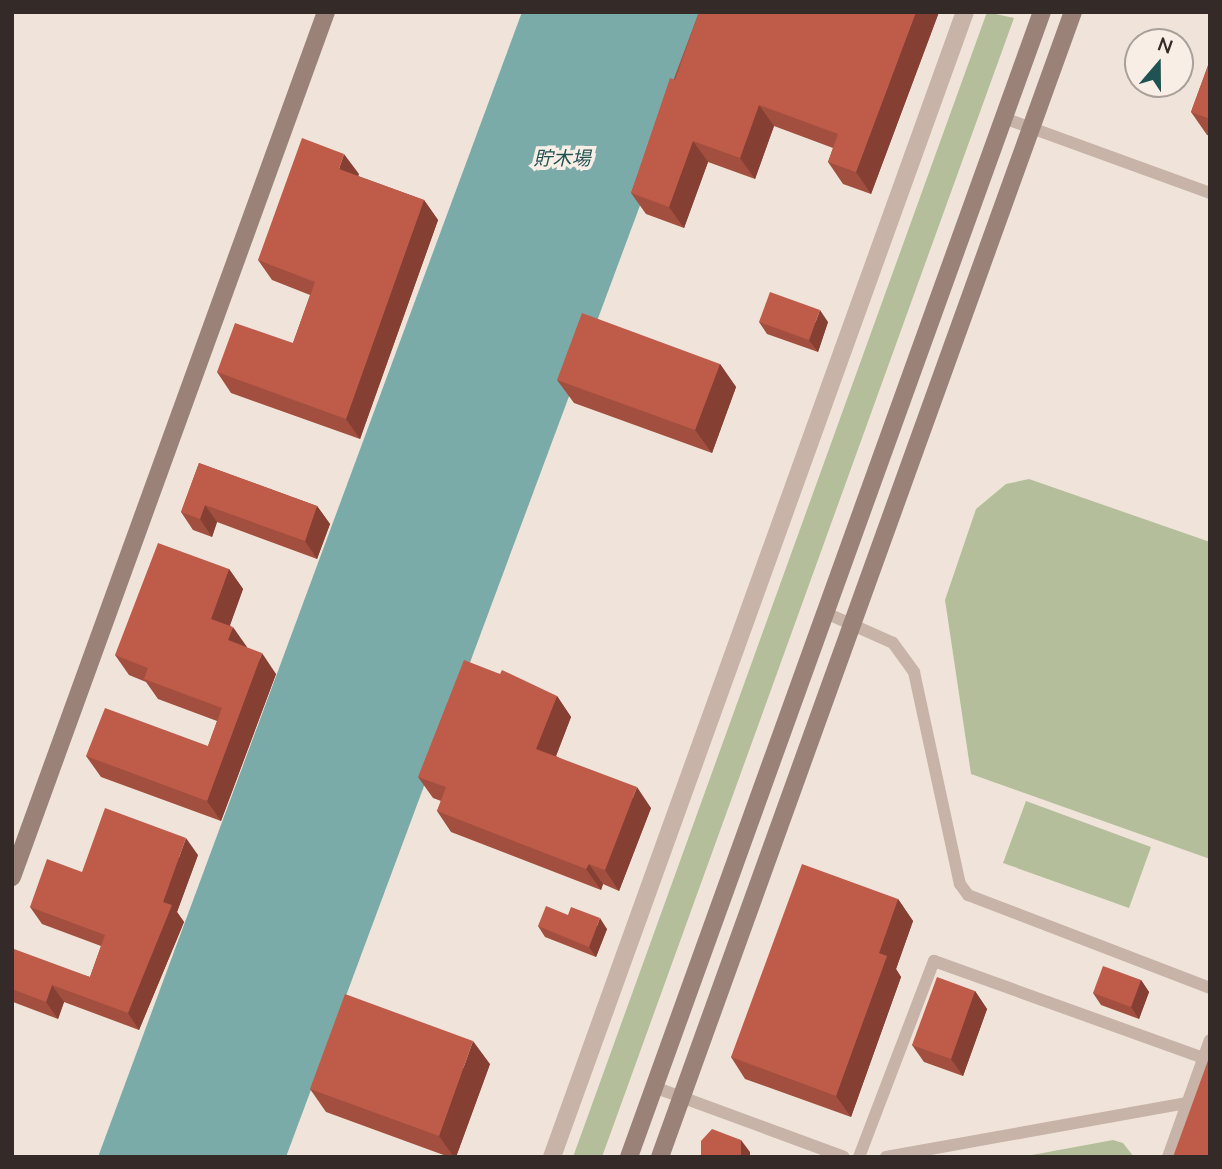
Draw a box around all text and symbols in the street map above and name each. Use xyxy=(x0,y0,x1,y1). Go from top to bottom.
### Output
north arrow xyxy=(1124,28,1194,98)
text: N xyxy=(1155,31,1176,59)
water label: 貯木場 xyxy=(534,148,590,170)

